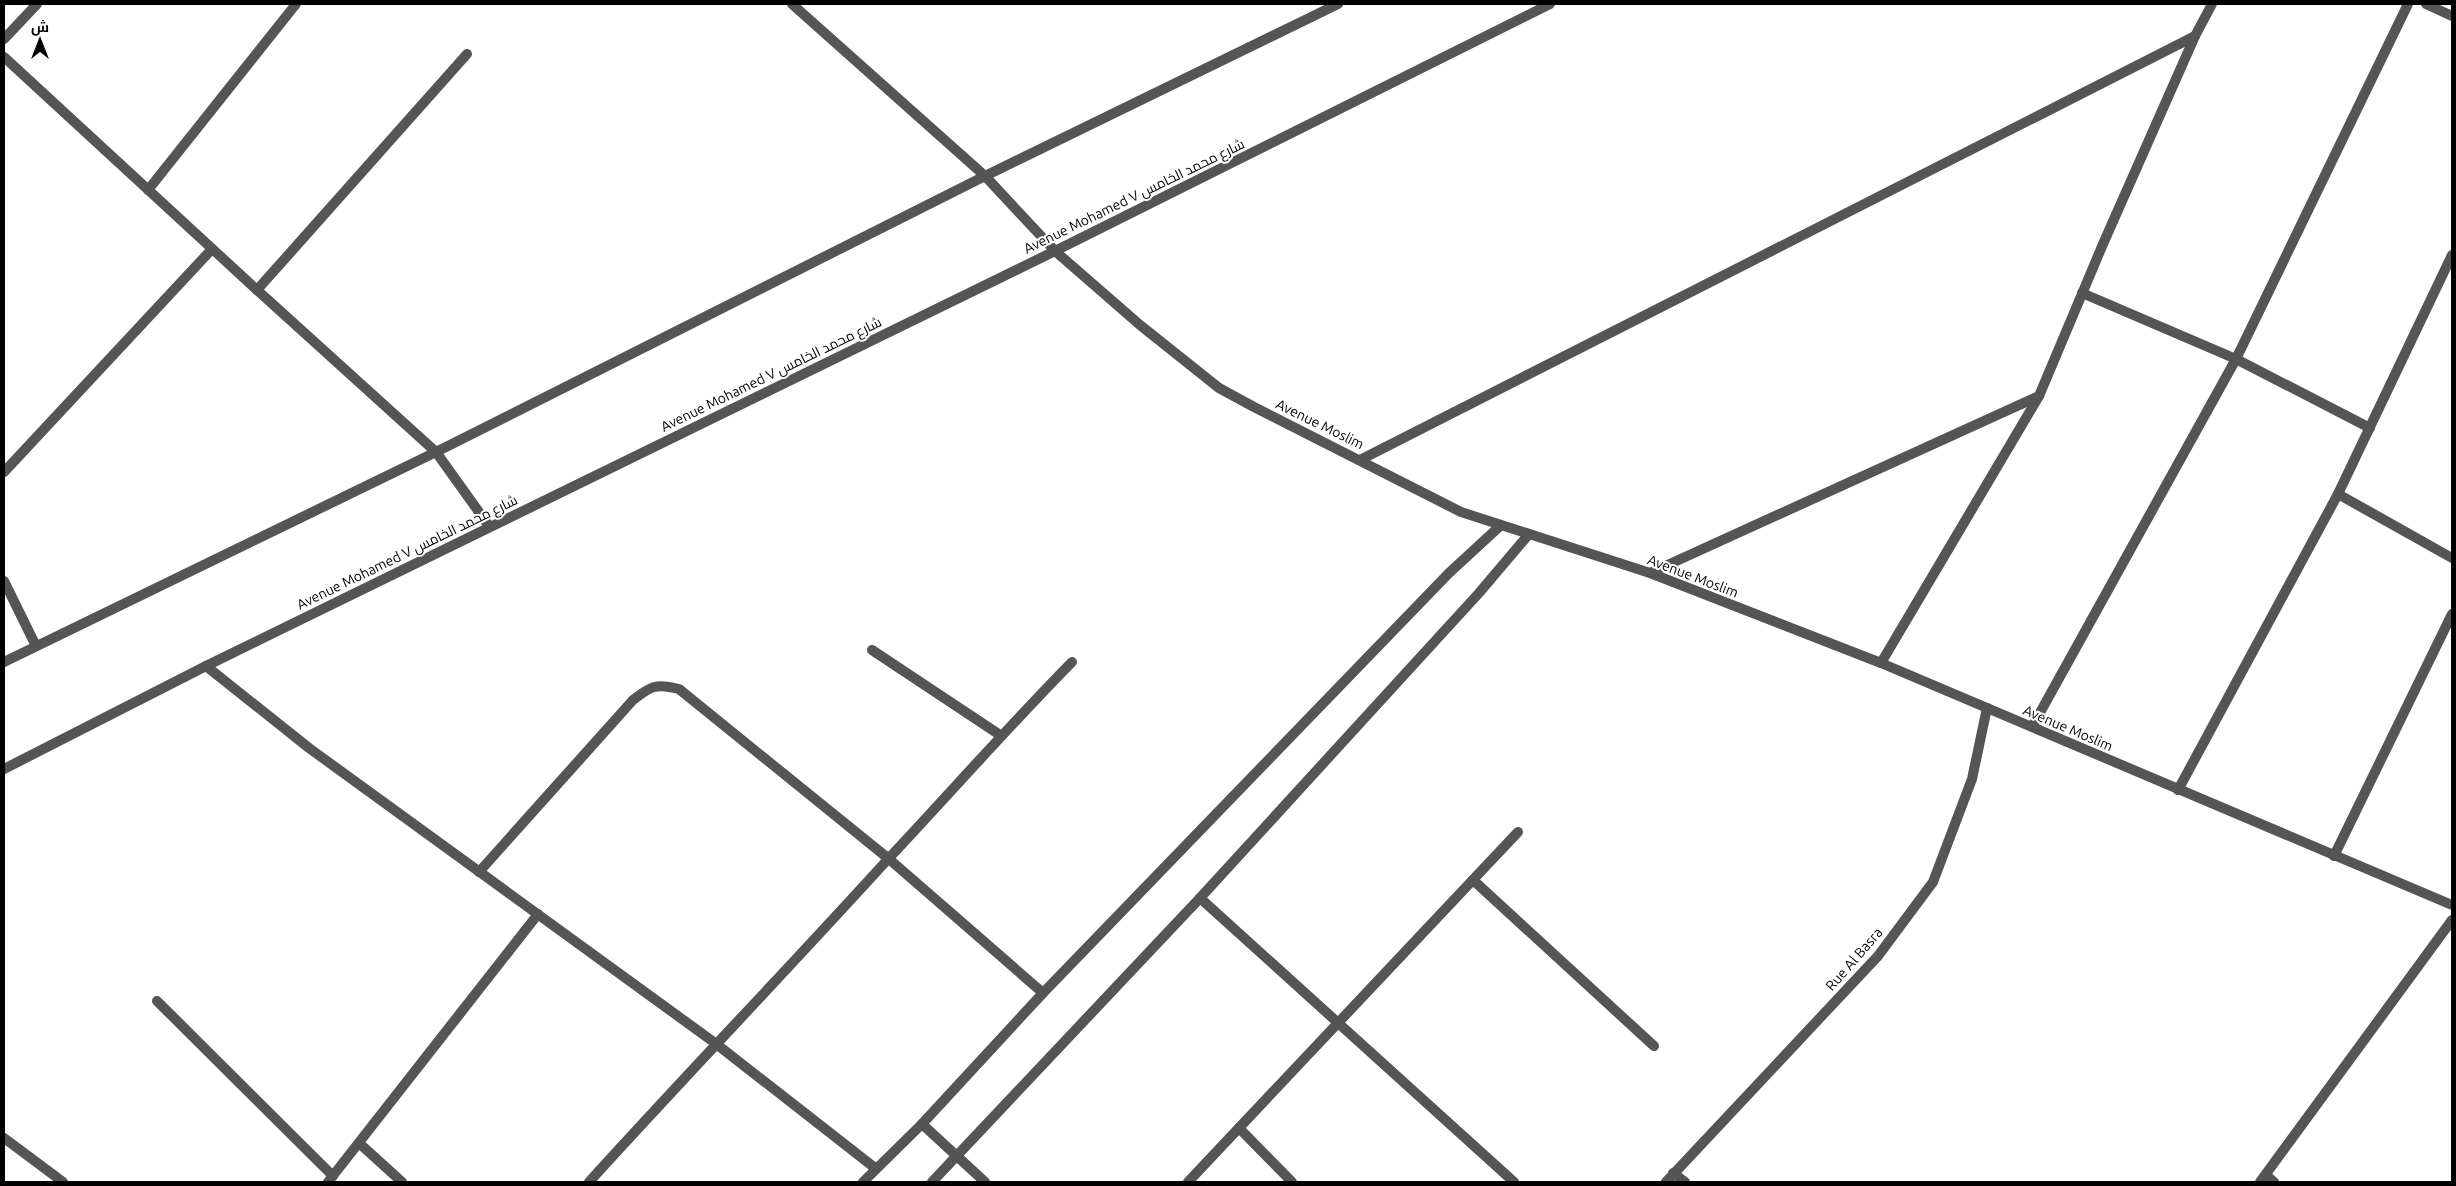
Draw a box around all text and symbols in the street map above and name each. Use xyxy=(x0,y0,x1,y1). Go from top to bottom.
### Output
north arrow xyxy=(15,15,65,65)
text: ش xyxy=(31,19,49,36)
street label: Avenue Mohamed V شارع محمد الخامس xyxy=(1021,135,1247,258)
street label: Avenue Mohamed V شارع محمد الخامس xyxy=(658,313,884,436)
street label: Avenue Moslim xyxy=(1273,396,1367,452)
street label: Avenue Mohamed V شارع محمد الخامس xyxy=(294,491,520,614)
street label: Avenue Moslim xyxy=(1645,551,1741,601)
street label: Avenue Moslim xyxy=(2021,702,2115,754)
street label: Rue Al Basra xyxy=(1822,924,1886,994)

